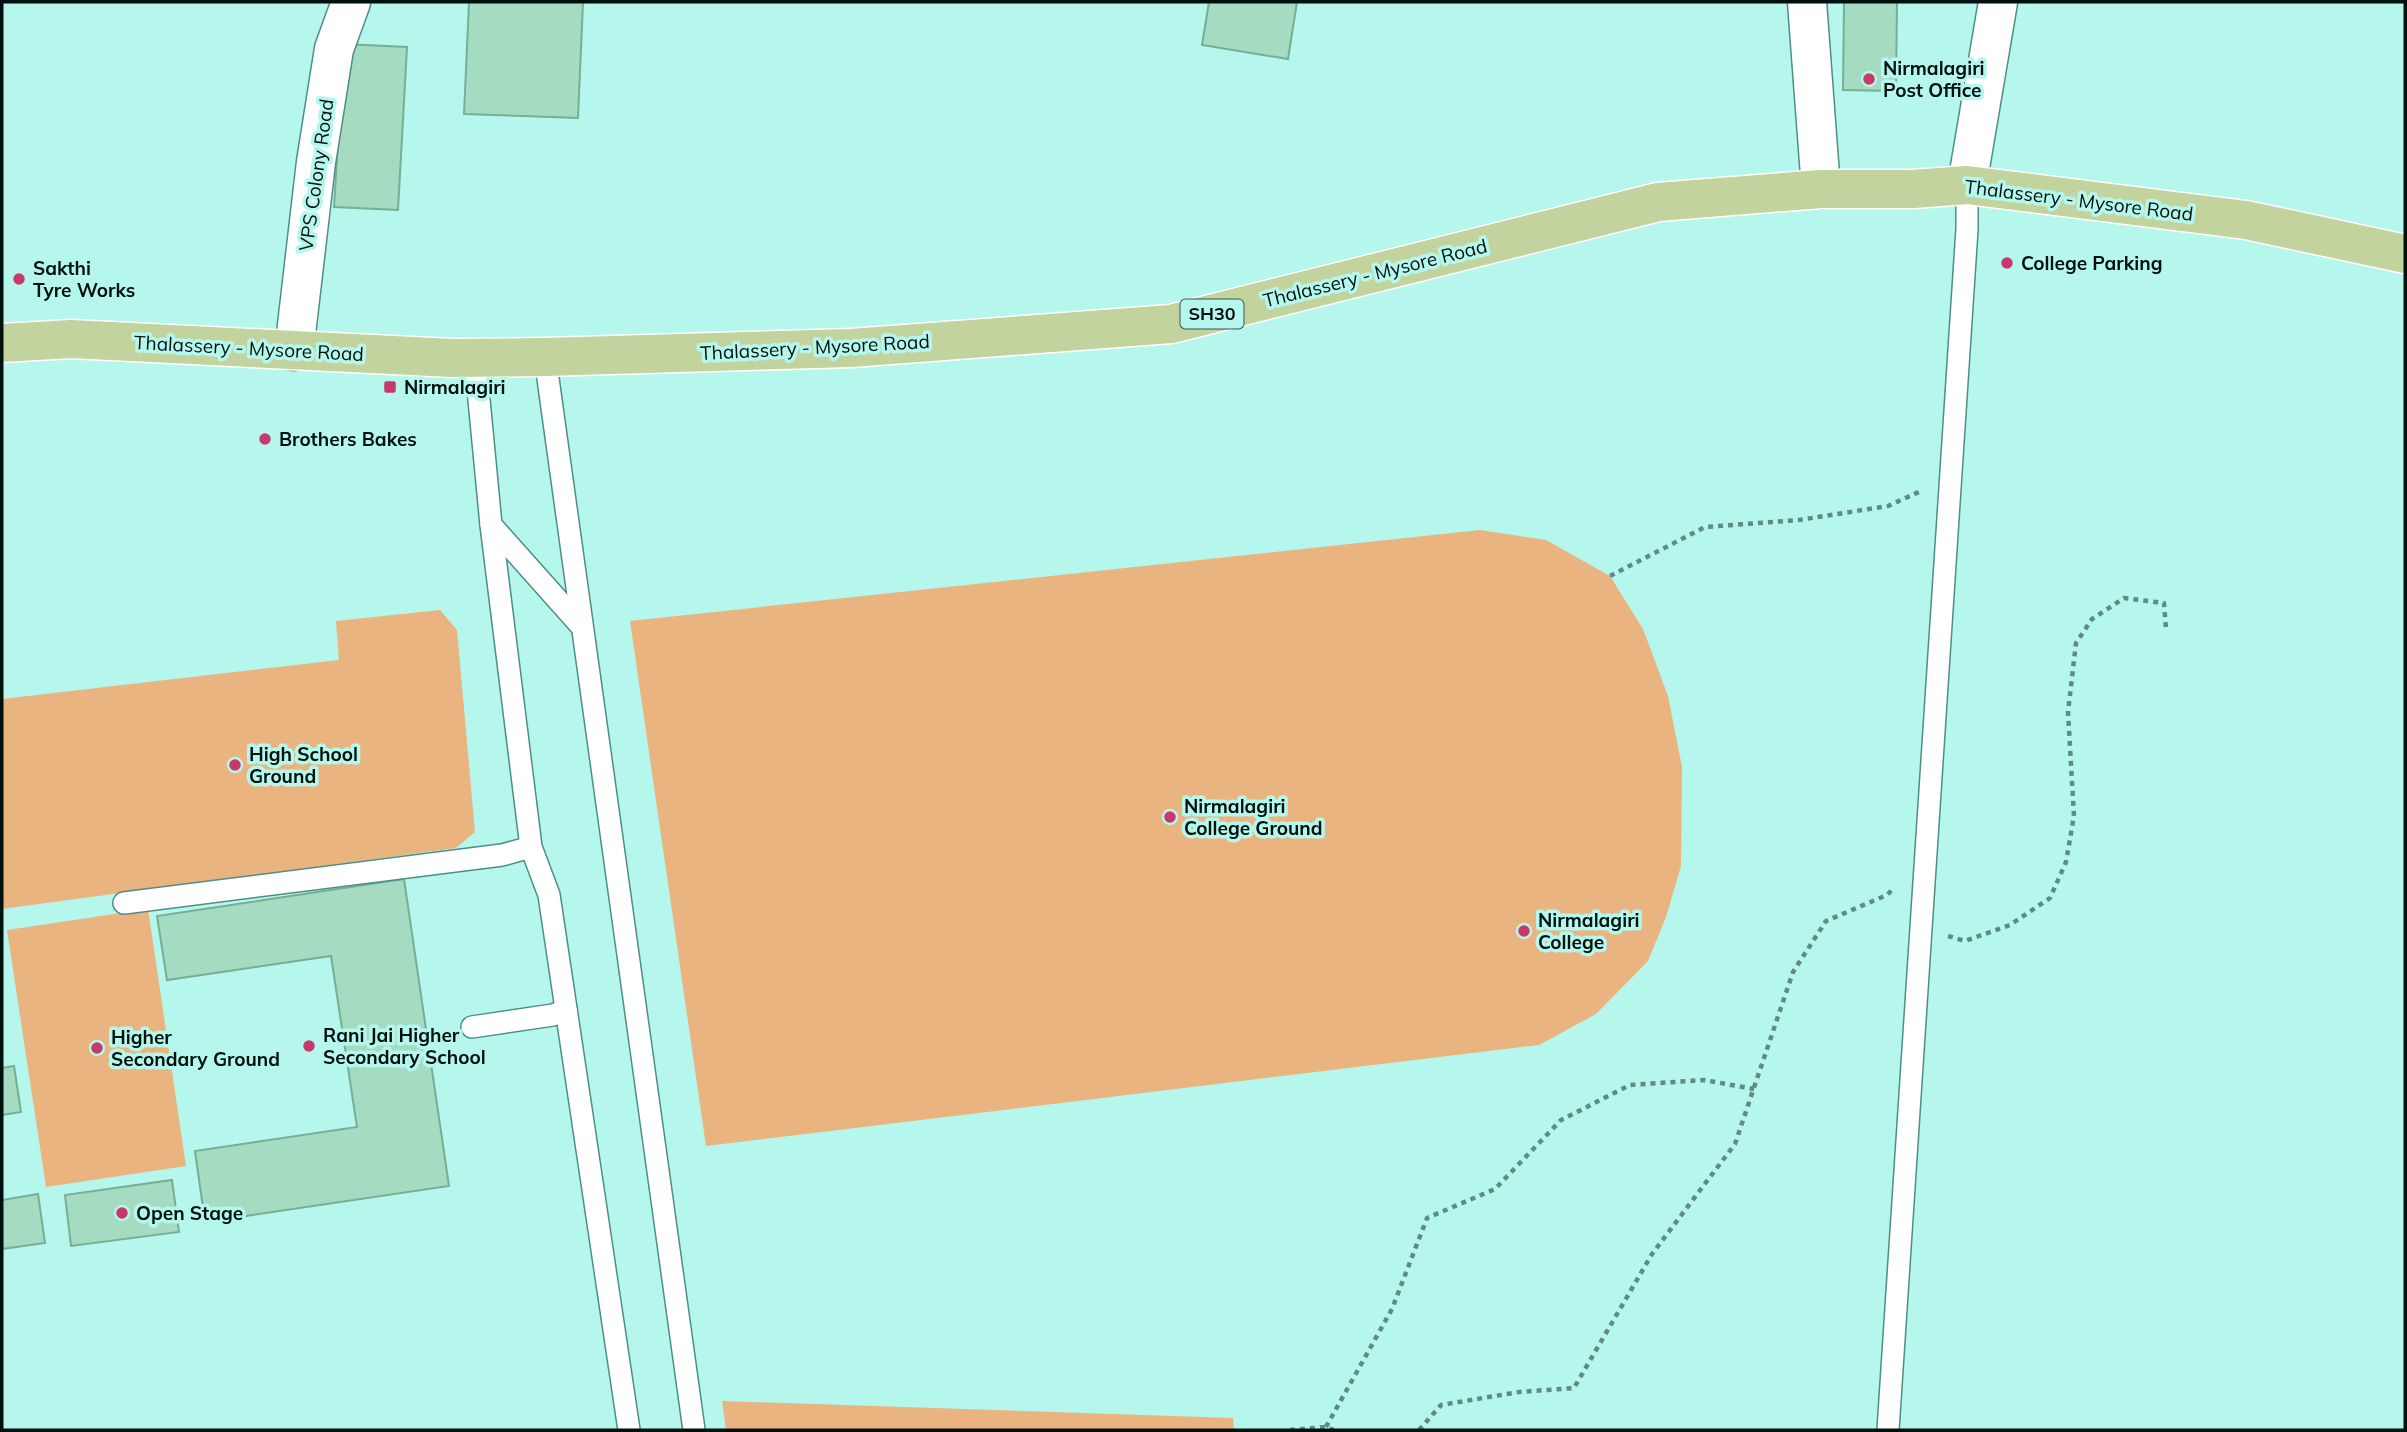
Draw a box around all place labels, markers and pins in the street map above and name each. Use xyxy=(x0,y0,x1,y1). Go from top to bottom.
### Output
place label: Nirmalagiri Post Office xyxy=(1883,56,1985,102)
marker: Nirmalagiri Post Office xyxy=(1861,71,1877,87)
place label: College Parking xyxy=(2021,251,2163,275)
marker: College Parking xyxy=(1999,255,2015,271)
place label: Sakthi Tyre Works xyxy=(33,256,135,302)
marker: Sakthi Tyre Works xyxy=(11,271,27,287)
place label: Nirmalagiri xyxy=(404,375,506,399)
marker: Nirmalagiri xyxy=(382,379,398,395)
place label: Brothers Bakes xyxy=(279,427,417,451)
marker: Brothers Bakes xyxy=(257,431,273,447)
place label: High School Ground xyxy=(249,742,358,788)
marker: High School Ground xyxy=(227,757,243,773)
place label: Nirmalagiri College Ground xyxy=(1184,794,1323,840)
marker: Nirmalagiri College Ground xyxy=(1162,809,1178,825)
place label: Nirmalagiri College xyxy=(1538,908,1640,954)
marker: Nirmalagiri College xyxy=(1516,923,1532,939)
place label: Rani Jai Higher Secondary School xyxy=(323,1023,486,1069)
place label: Higher Secondary Ground xyxy=(111,1025,280,1071)
marker: Rani Jai Higher Secondary School xyxy=(301,1038,317,1054)
marker: Higher Secondary Ground xyxy=(89,1040,105,1056)
place label: Open Stage xyxy=(136,1201,243,1225)
marker: Open Stage xyxy=(114,1205,130,1221)

